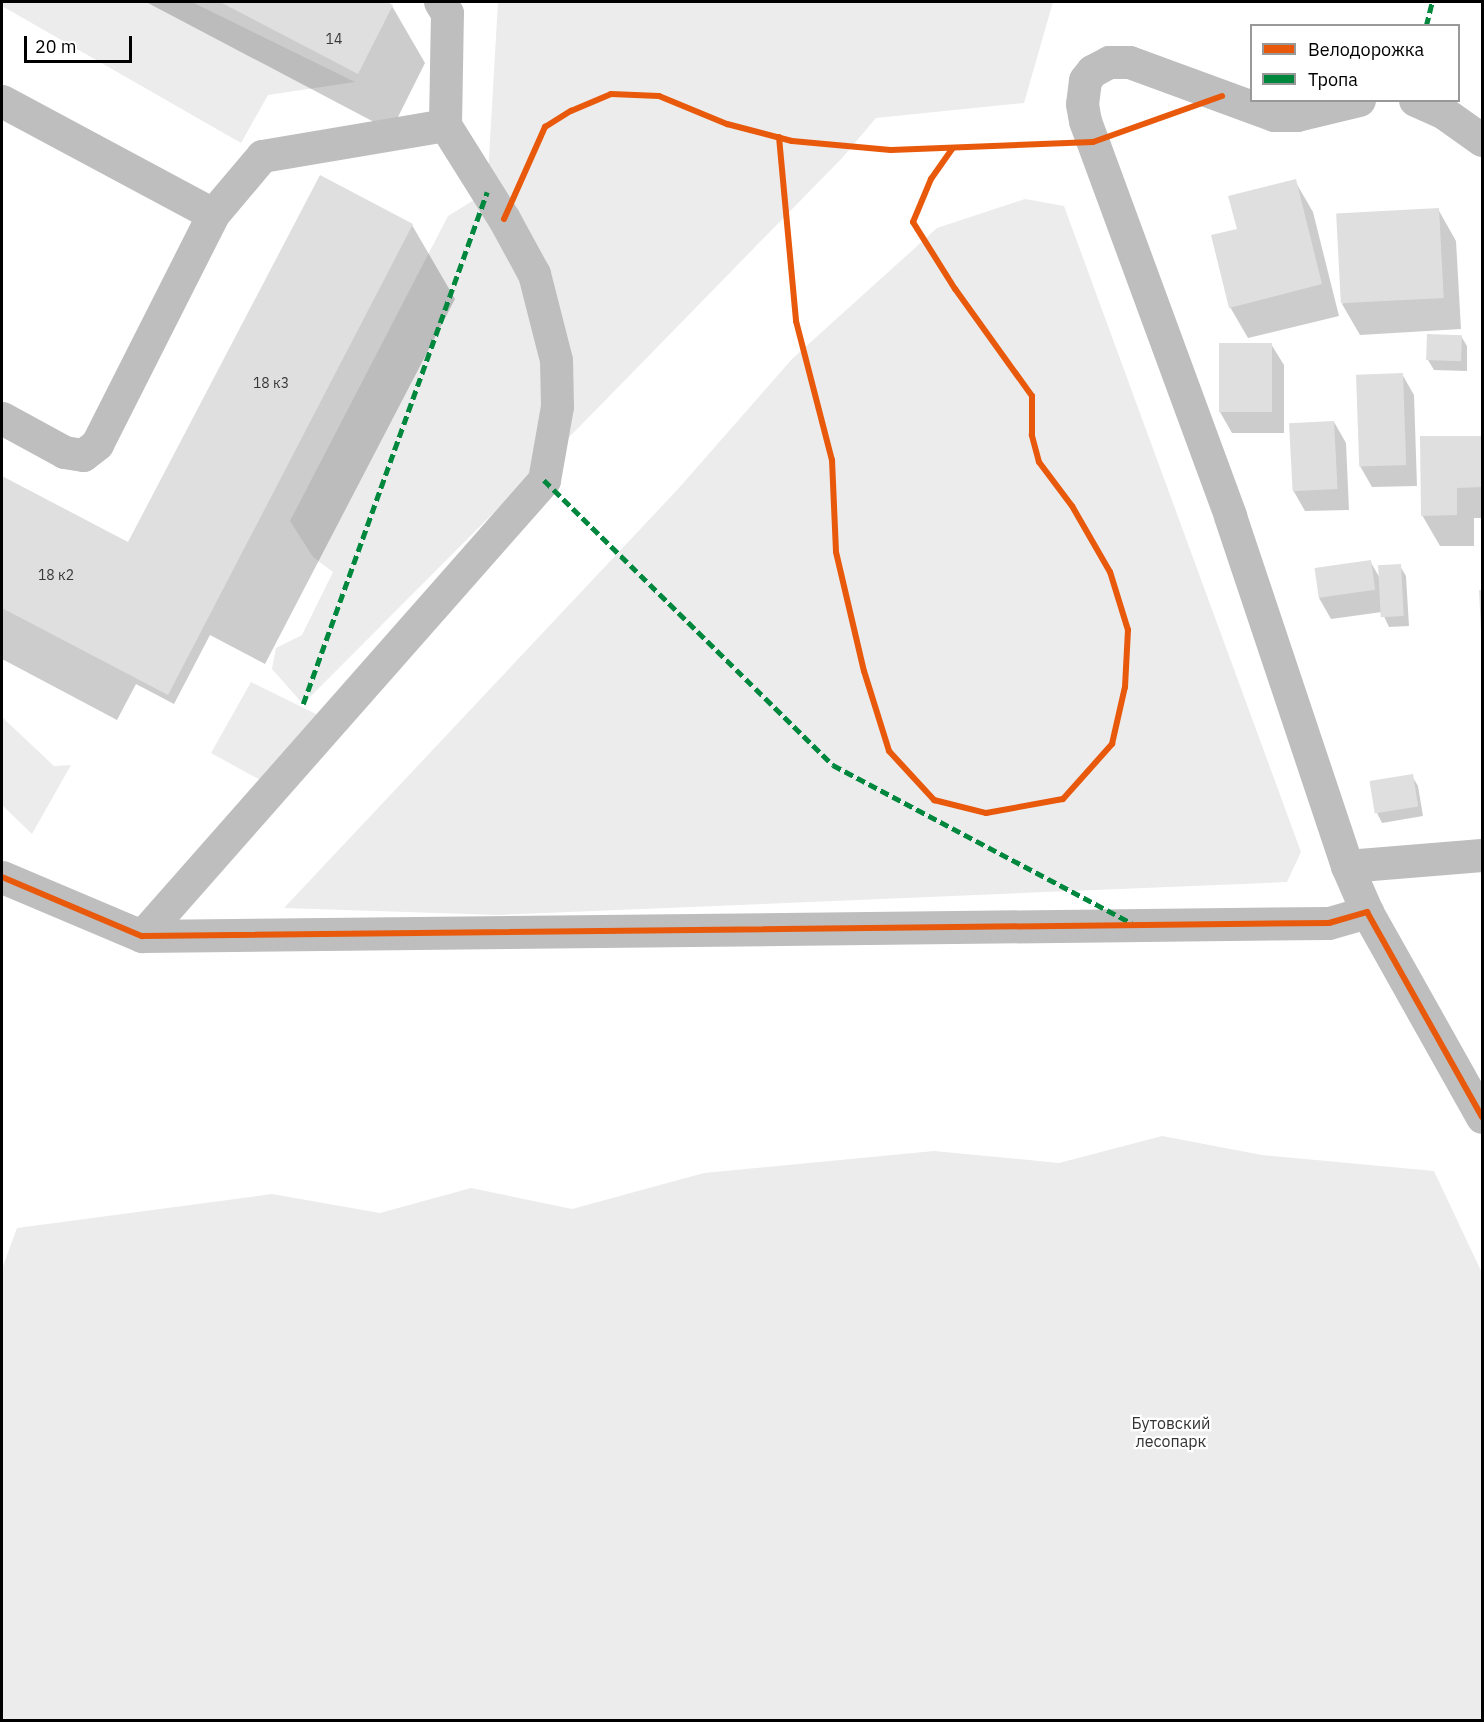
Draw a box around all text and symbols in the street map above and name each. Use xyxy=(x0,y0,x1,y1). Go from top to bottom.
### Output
scale bar xyxy=(27,24,135,62)
legend xyxy=(1250,24,1460,102)
house number: 14 xyxy=(326,31,342,47)
text: 20 m xyxy=(35,35,77,58)
text: Велодорожка xyxy=(1308,38,1424,61)
text: Тропа xyxy=(1308,68,1358,91)
house number: 18 к3 xyxy=(253,375,289,391)
house number: 18 к2 xyxy=(38,567,74,583)
park label: Бутовский лесопарк xyxy=(1131,1413,1211,1451)

